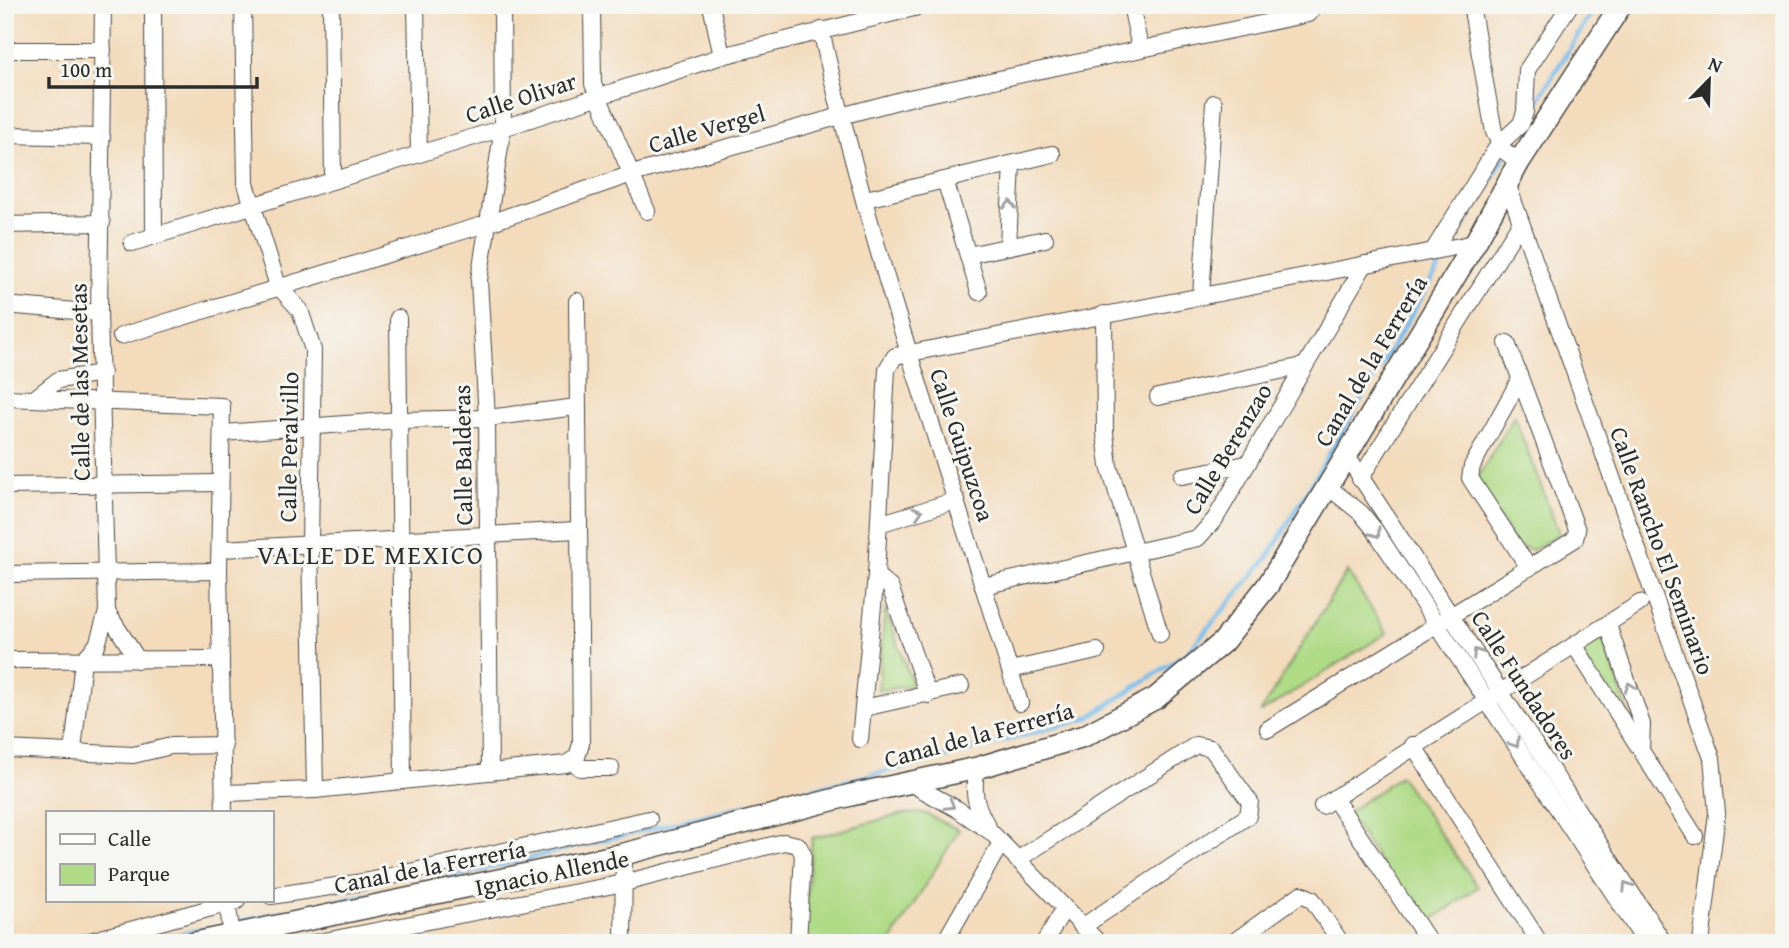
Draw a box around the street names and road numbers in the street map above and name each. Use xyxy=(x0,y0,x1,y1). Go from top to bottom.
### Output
street label: Calle Olivar xyxy=(461,63,581,132)
street label: Calle Vergel xyxy=(644,95,770,162)
street label: Canal de la Ferrería xyxy=(1305,268,1436,453)
street label: Calle de las Mesetas xyxy=(60,283,99,481)
street label: Calle Guipuzcoa xyxy=(921,364,1004,526)
street label: Calle Peralvillo xyxy=(270,371,307,523)
street label: Calle Berenzao xyxy=(1175,376,1281,521)
street label: Calle Balderas xyxy=(444,384,481,526)
street label: Calle Rancho El Seminario xyxy=(1601,422,1724,680)
street label: Calle Fundadores xyxy=(1463,603,1586,766)
street label: Canal de la Ferrería xyxy=(880,692,1078,777)
street label: Canal de la Ferrería xyxy=(331,831,529,902)
street label: Ignacio Allende xyxy=(472,840,632,905)

